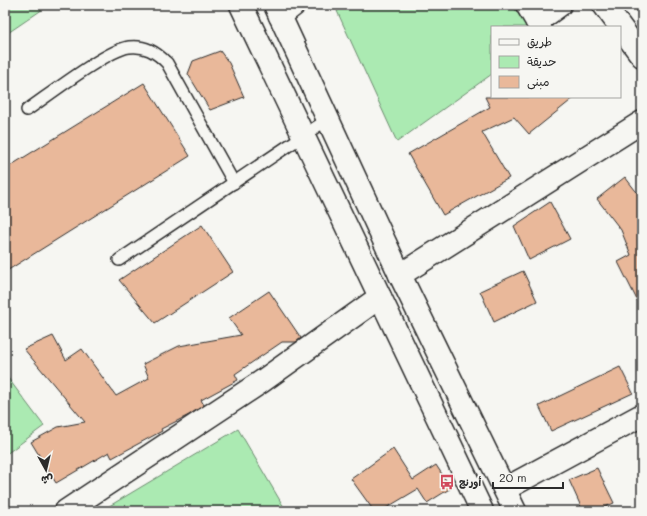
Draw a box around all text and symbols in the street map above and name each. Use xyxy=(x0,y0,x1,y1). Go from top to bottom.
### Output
legend xyxy=(491,26,621,98)
text: طريق xyxy=(527,33,552,49)
text: حديقة xyxy=(527,53,556,69)
text: مبنى xyxy=(527,73,550,90)
north arrow xyxy=(26,450,66,490)
scale bar xyxy=(493,464,563,490)
text: 20 m xyxy=(499,469,527,485)
text: ش xyxy=(40,472,55,489)
bus stop icon: أورنج xyxy=(438,473,456,491)
place label: أورنج xyxy=(459,475,481,489)

